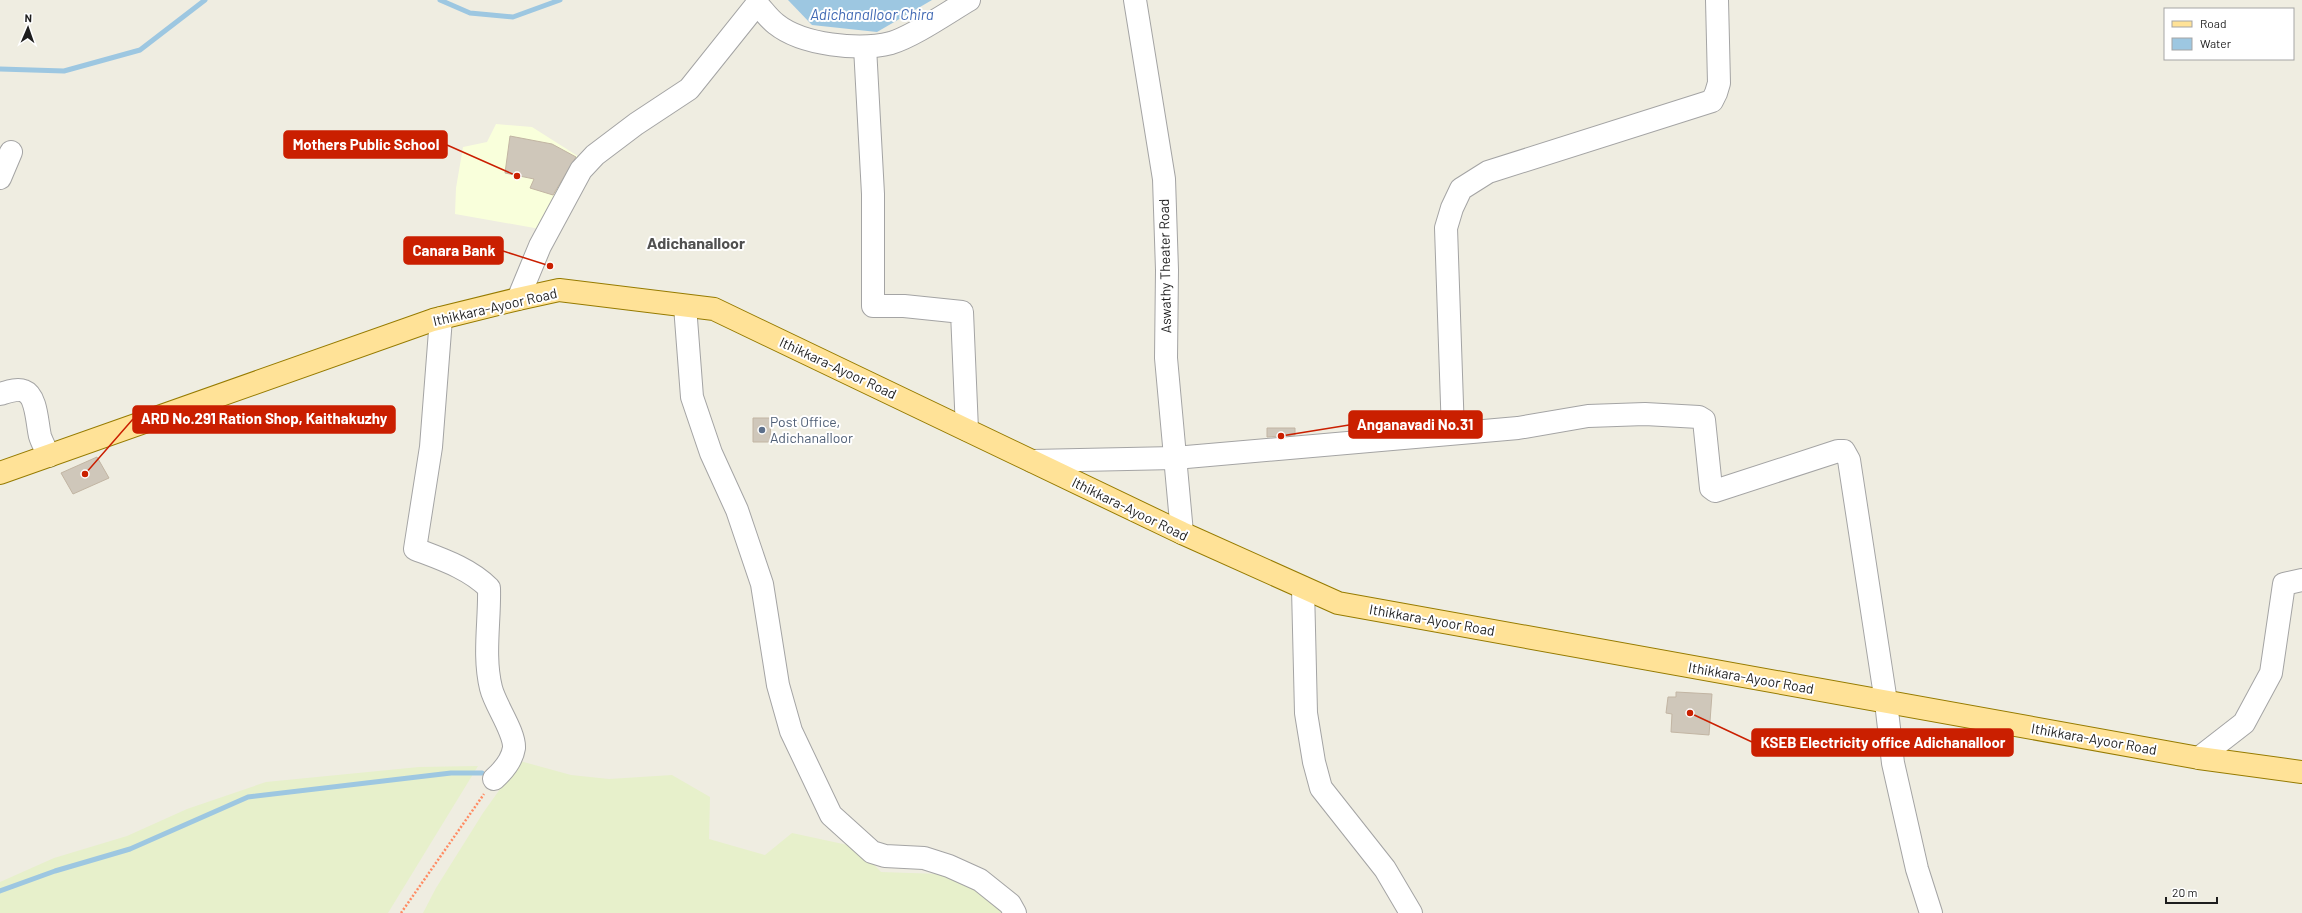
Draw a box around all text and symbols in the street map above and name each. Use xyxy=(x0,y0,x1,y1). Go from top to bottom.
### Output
water label: Adichanalloor Chira xyxy=(810,5,934,23)
north arrow xyxy=(8,8,48,48)
legend xyxy=(2164,8,2294,60)
text: N xyxy=(24,11,32,24)
text: Road xyxy=(2200,16,2227,30)
text: Water xyxy=(2200,36,2232,50)
callout: Mothers Public School xyxy=(284,131,447,158)
text: Mothers Public School xyxy=(293,135,439,153)
street label: Aswathy Theater Road xyxy=(1155,199,1174,334)
district label: Adichanalloor xyxy=(647,233,745,252)
callout: Canara Bank xyxy=(404,237,503,264)
text: Canara Bank xyxy=(412,241,496,259)
street label: Ithikkara-Ayoor Road xyxy=(431,284,559,329)
street label: Ithikkara-Ayoor Road xyxy=(777,333,899,402)
callout: ARD No.291 Ration Shop, Kaithakuzhy xyxy=(133,406,395,433)
text: ARD No.291 Ration Shop, Kaithakuzhy xyxy=(141,409,388,427)
callout: Anganavadi No.31 xyxy=(1349,411,1482,438)
place label: Post Office, Adichanalloor xyxy=(770,413,853,446)
text: Anganavadi No.31 xyxy=(1357,415,1473,433)
marker: Post Office, Adichanalloor xyxy=(757,425,767,435)
street label: Ithikkara-Ayoor Road xyxy=(1069,473,1191,544)
street label: Ithikkara-Ayoor Road xyxy=(1368,600,1496,639)
street label: Ithikkara-Ayoor Road xyxy=(1687,658,1815,697)
street label: Ithikkara-Ayoor Road xyxy=(2030,719,2158,758)
callout: KSEB Electricity office Adichanalloor xyxy=(1752,729,2013,756)
text: KSEB Electricity office Adichanalloor xyxy=(1760,733,2006,751)
scale bar xyxy=(2166,879,2217,905)
text: 20 m xyxy=(2172,885,2198,899)

